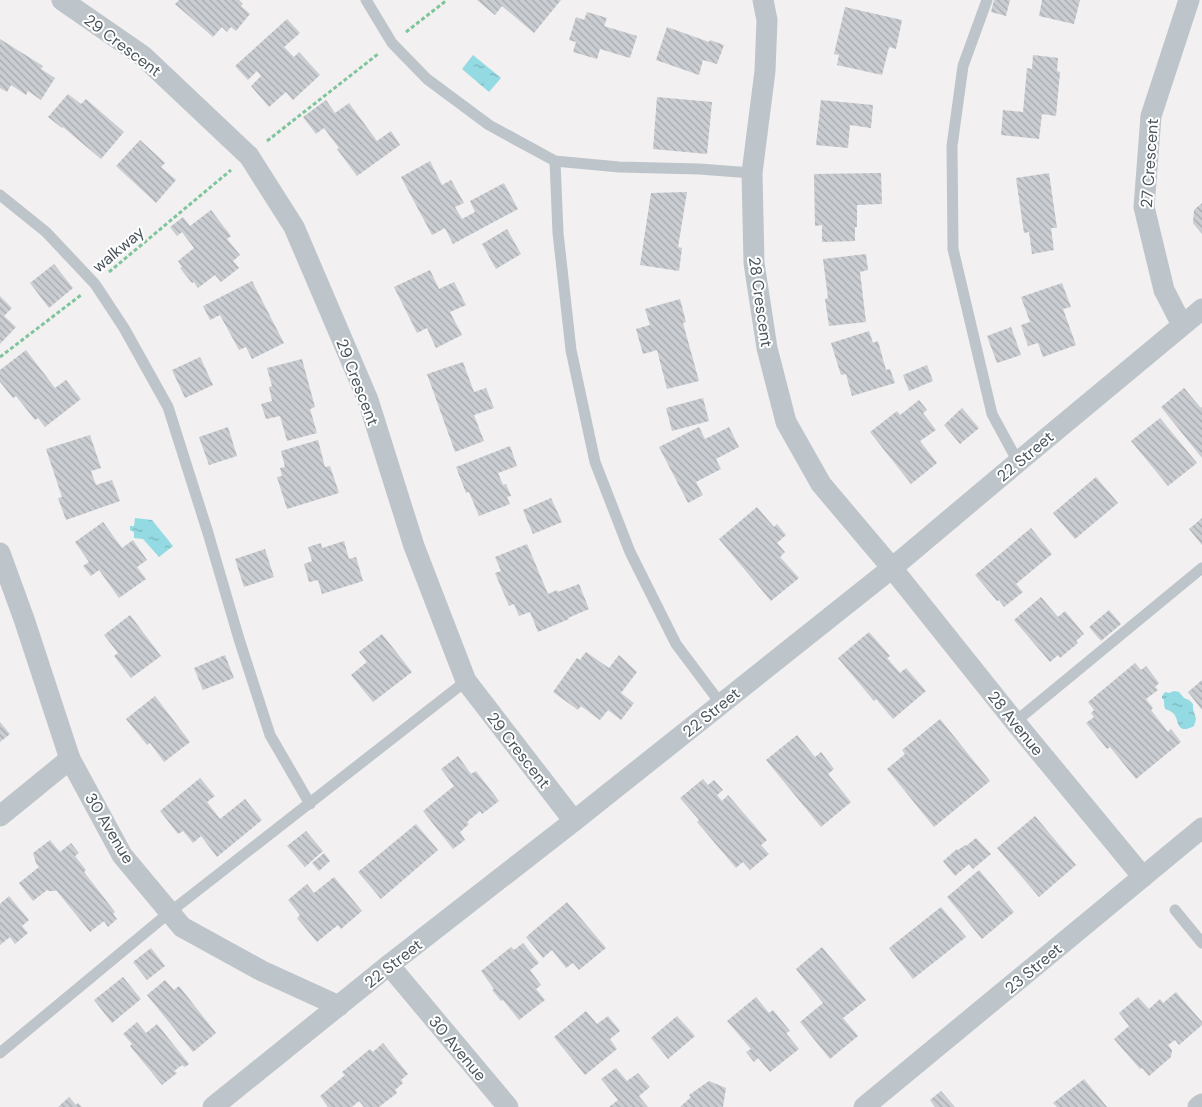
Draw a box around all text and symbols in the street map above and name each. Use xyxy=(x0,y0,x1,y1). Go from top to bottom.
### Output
street label: 29 Crescent xyxy=(80,10,165,81)
street label: 27 Crescent xyxy=(1136,118,1163,208)
street label: walkway xyxy=(88,221,149,277)
street label: 28 Crescent xyxy=(744,256,777,349)
street label: 29 Crescent xyxy=(331,336,384,429)
street label: 22 Street xyxy=(993,426,1058,486)
street label: 22 Street xyxy=(678,683,744,742)
street label: 28 Avenue xyxy=(983,687,1048,760)
street label: 29 Crescent xyxy=(482,708,555,793)
street label: 30 Avenue xyxy=(80,789,139,868)
street label: 22 Street xyxy=(360,934,427,993)
street label: 23 Street xyxy=(1000,938,1066,998)
street label: 30 Avenue xyxy=(424,1011,491,1085)

